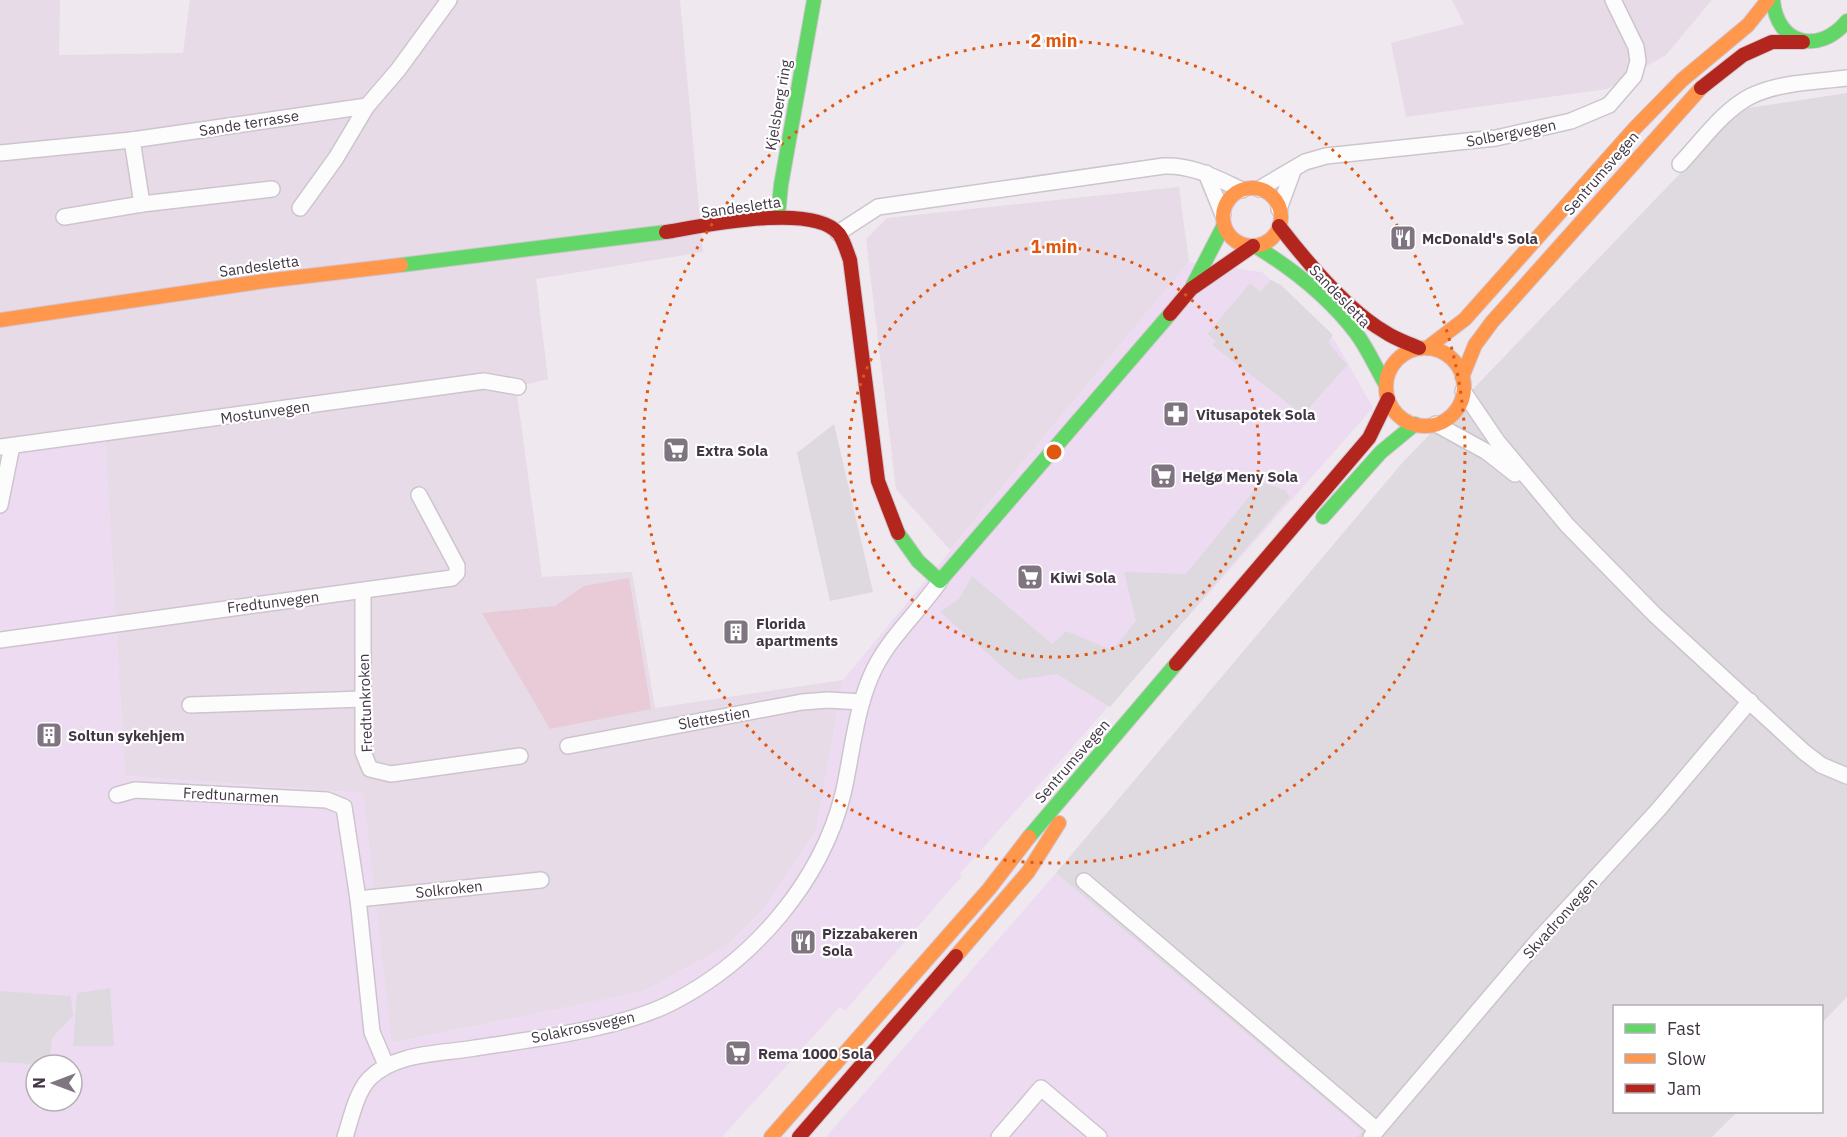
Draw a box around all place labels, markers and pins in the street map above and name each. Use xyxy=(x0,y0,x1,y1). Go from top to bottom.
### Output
restaurant icon: McDonald's Sola xyxy=(1388,223,1418,253)
place label: McDonald's Sola xyxy=(1422,229,1539,248)
pharmacy icon: Vitusapotek Sola xyxy=(1161,399,1191,429)
place label: Vitusapotek Sola xyxy=(1196,405,1316,424)
supermarket icon: Extra Sola xyxy=(661,435,691,465)
place label: Extra Sola xyxy=(696,441,769,460)
centre of rings xyxy=(1044,442,1064,462)
supermarket icon: Helgø Meny Sola xyxy=(1148,461,1178,491)
place label: Helgø Meny Sola xyxy=(1182,467,1299,486)
supermarket icon: Kiwi Sola xyxy=(1015,562,1045,592)
place label: Kiwi Sola xyxy=(1050,568,1117,587)
place label: Florida apartments xyxy=(756,614,839,650)
building icon: Florida apartments xyxy=(721,617,751,647)
building icon: Soltun sykehjem xyxy=(34,720,64,750)
place label: Soltun sykehjem xyxy=(68,726,185,745)
place label: Pizzabakeren Sola xyxy=(822,924,918,960)
restaurant icon: Pizzabakeren Sola xyxy=(788,927,818,957)
supermarket icon: Rema 1000 Sola xyxy=(723,1038,753,1068)
place label: Rema 1000 Sola xyxy=(758,1044,873,1063)

